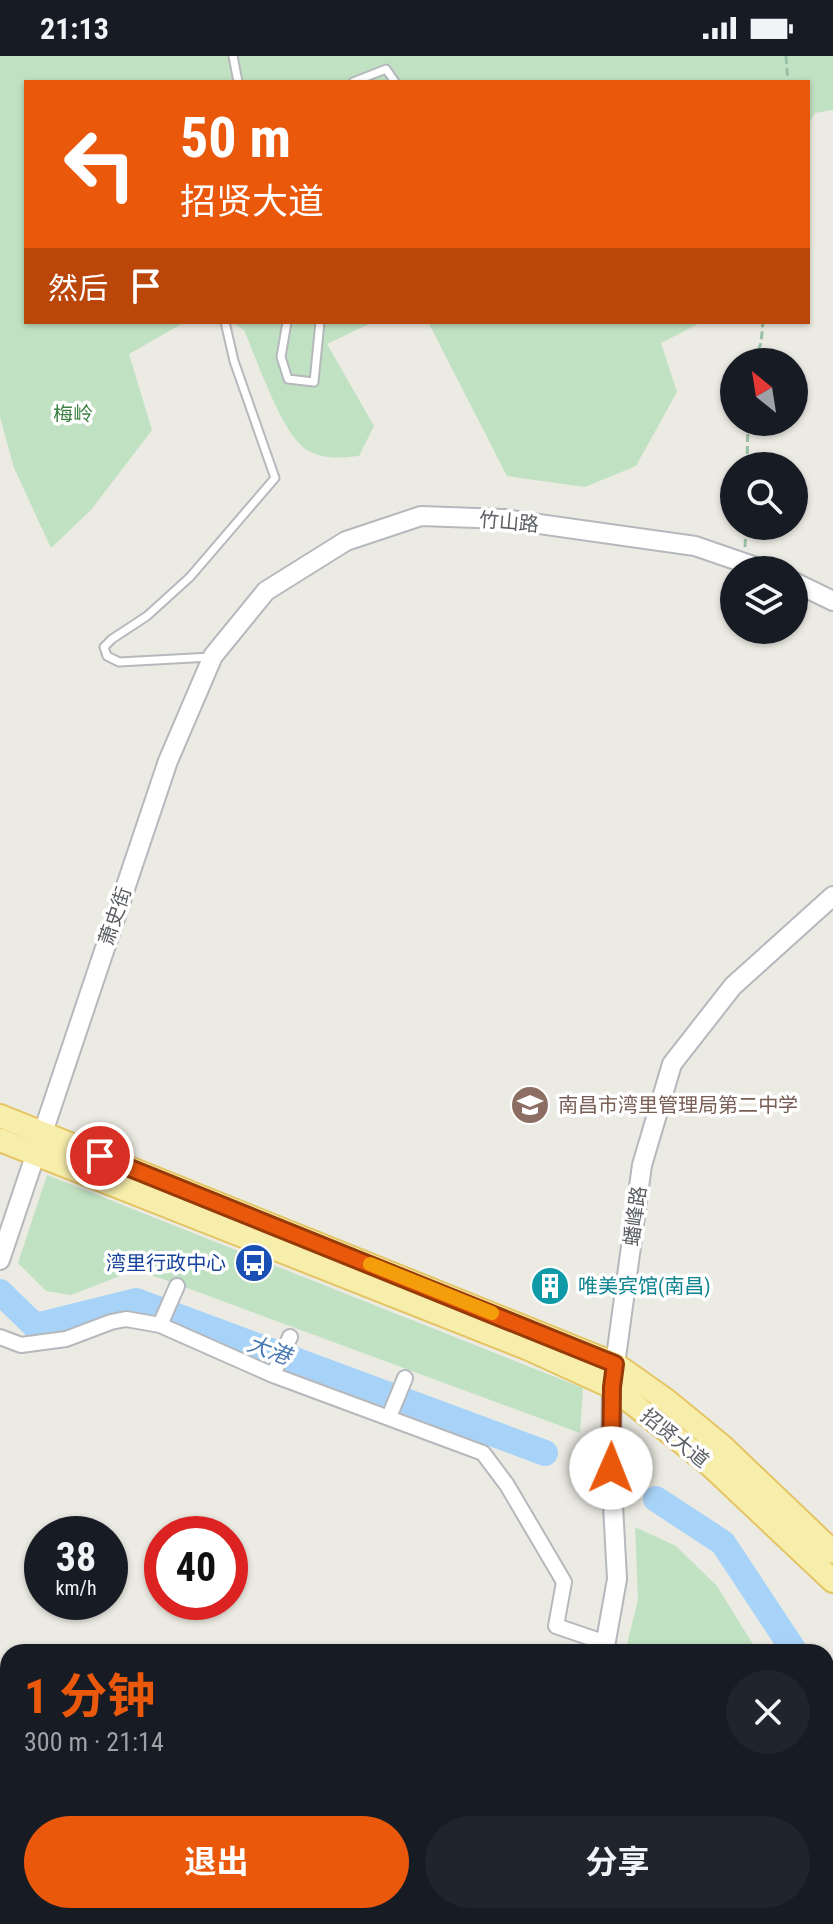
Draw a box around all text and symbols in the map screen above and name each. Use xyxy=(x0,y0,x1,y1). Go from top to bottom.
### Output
text: 21:13 xyxy=(40,11,109,46)
text: 50 m xyxy=(180,105,291,171)
icon: left xyxy=(48,112,152,216)
text: 招贤大道 xyxy=(180,181,324,223)
icon: arrive xyxy=(124,264,168,308)
text: 然后 xyxy=(48,271,108,306)
north arrow xyxy=(720,348,808,436)
map controls xyxy=(720,348,808,644)
park label: 梅岭 xyxy=(53,402,93,426)
button: search xyxy=(720,452,808,540)
street label: 竹山路 xyxy=(478,507,540,537)
button: layers xyxy=(720,556,808,644)
street label: 萧史街 xyxy=(94,884,136,948)
school or university icon: 南昌市湾里管理局第二中学 xyxy=(509,1084,551,1126)
place label: 南昌市湾里管理局第二中学 xyxy=(558,1093,798,1117)
pin xyxy=(66,1122,134,1190)
icon: arrive xyxy=(78,1134,122,1178)
street label: 蟠峰路 xyxy=(619,1185,651,1247)
bus stop icon: 湾里行政中心 xyxy=(233,1242,275,1284)
place label: 湾里行政中心 xyxy=(106,1251,226,1275)
building icon: 唯美宾馆(南昌) xyxy=(529,1265,571,1307)
place label: 唯美宾馆(南昌) xyxy=(578,1274,711,1298)
water label: 大港 xyxy=(244,1331,297,1370)
street label: 招贤大道 xyxy=(636,1404,714,1472)
position arrow xyxy=(569,1426,653,1510)
speed limit sign: 40 xyxy=(144,1516,248,1620)
text: 38 xyxy=(56,1534,96,1581)
text: km/h xyxy=(55,1576,97,1600)
text: 1 分钟 xyxy=(24,1668,155,1725)
button: close xyxy=(726,1670,810,1754)
text: 300 m · 21:14 xyxy=(24,1727,164,1757)
button: 退出 xyxy=(24,1816,409,1908)
button: 分享 xyxy=(425,1816,810,1908)

